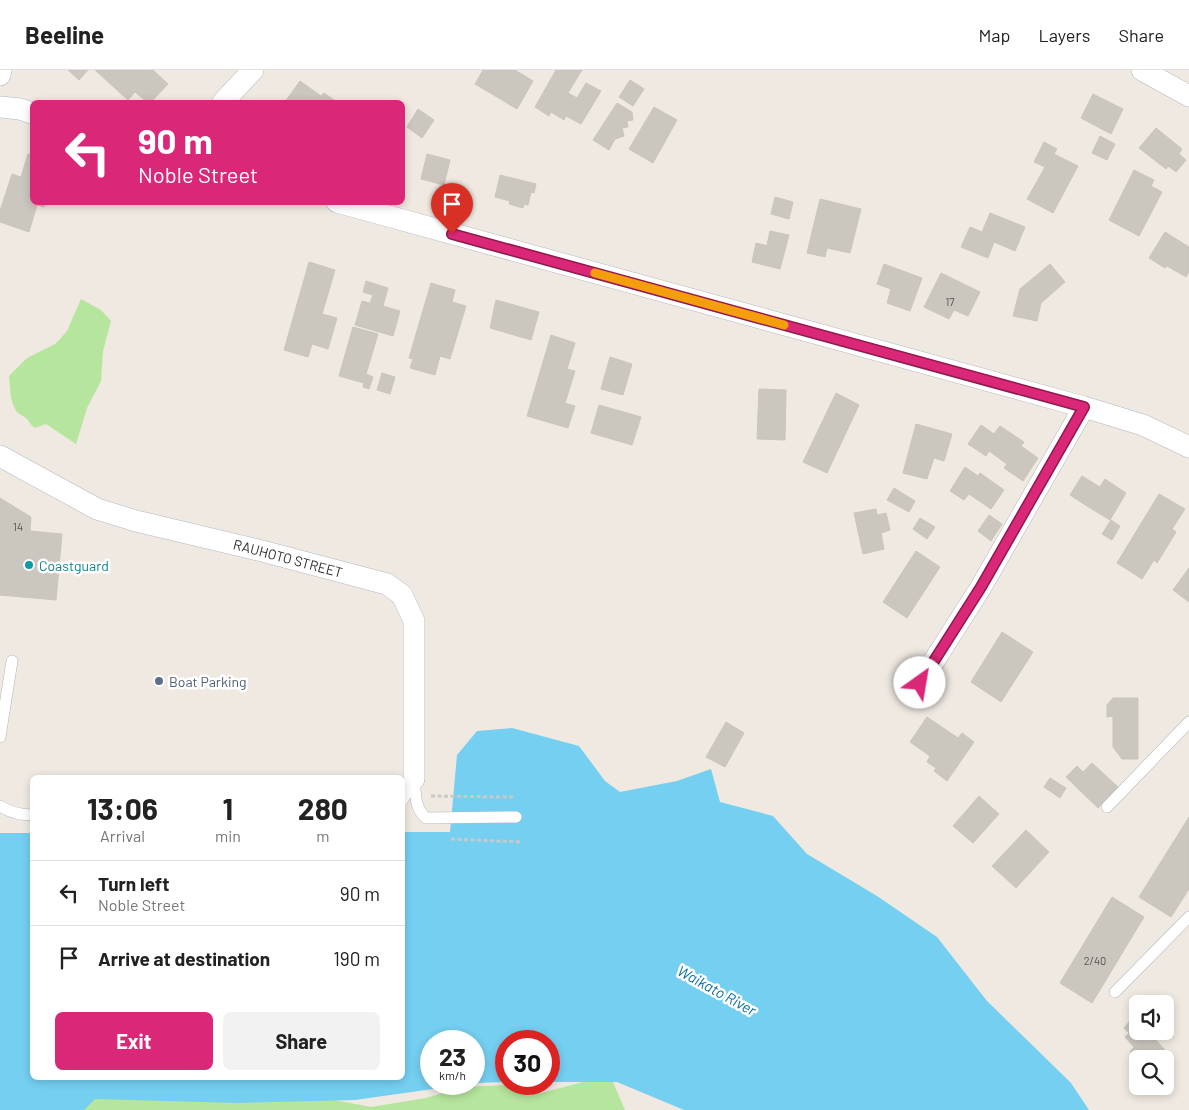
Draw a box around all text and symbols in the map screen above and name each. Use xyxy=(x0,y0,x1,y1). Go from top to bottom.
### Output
text: Beeline xyxy=(25,20,104,49)
text: Map xyxy=(978,24,1010,46)
text: Layers xyxy=(1038,24,1091,46)
text: Share xyxy=(1119,24,1164,46)
text: 90 m xyxy=(138,119,213,161)
icon: left xyxy=(55,120,120,185)
text: Noble Street xyxy=(138,161,258,187)
pin xyxy=(431,183,473,234)
icon: arrive xyxy=(438,190,466,218)
house number: 17 xyxy=(945,295,955,308)
house number: 14 xyxy=(13,520,23,533)
street label: RAUHOTO STREET xyxy=(231,535,345,581)
place label: Coastguard xyxy=(39,557,109,574)
marker: Coastguard xyxy=(23,559,35,571)
position arrow xyxy=(893,656,945,708)
place label: Boat Parking xyxy=(169,673,247,690)
marker: Boat Parking xyxy=(153,675,165,687)
text: 13:06 xyxy=(87,790,158,826)
text: 1 xyxy=(223,790,233,826)
text: 280 xyxy=(298,790,348,826)
text: Arrival xyxy=(100,826,145,845)
text: min xyxy=(215,826,241,845)
text: m xyxy=(316,826,330,845)
text: Turn left xyxy=(98,872,169,895)
icon: left xyxy=(55,879,83,907)
text: 90 m xyxy=(340,882,380,905)
text: Noble Street xyxy=(98,895,185,914)
icon: arrive xyxy=(55,944,83,972)
text: Arrive at destination xyxy=(98,947,270,970)
text: 190 m xyxy=(333,947,380,970)
house number: 2/40 xyxy=(1084,954,1106,967)
water label: Waikato River xyxy=(675,961,760,1019)
map controls xyxy=(1129,995,1174,1095)
button: sound xyxy=(1129,995,1174,1040)
button: Exit xyxy=(55,1012,213,1070)
button: Share xyxy=(223,1012,380,1070)
speed limit sign: 30 xyxy=(495,1030,560,1095)
text: 23 xyxy=(439,1041,466,1071)
button: search xyxy=(1129,1050,1174,1095)
text: km/h xyxy=(439,1068,466,1082)

